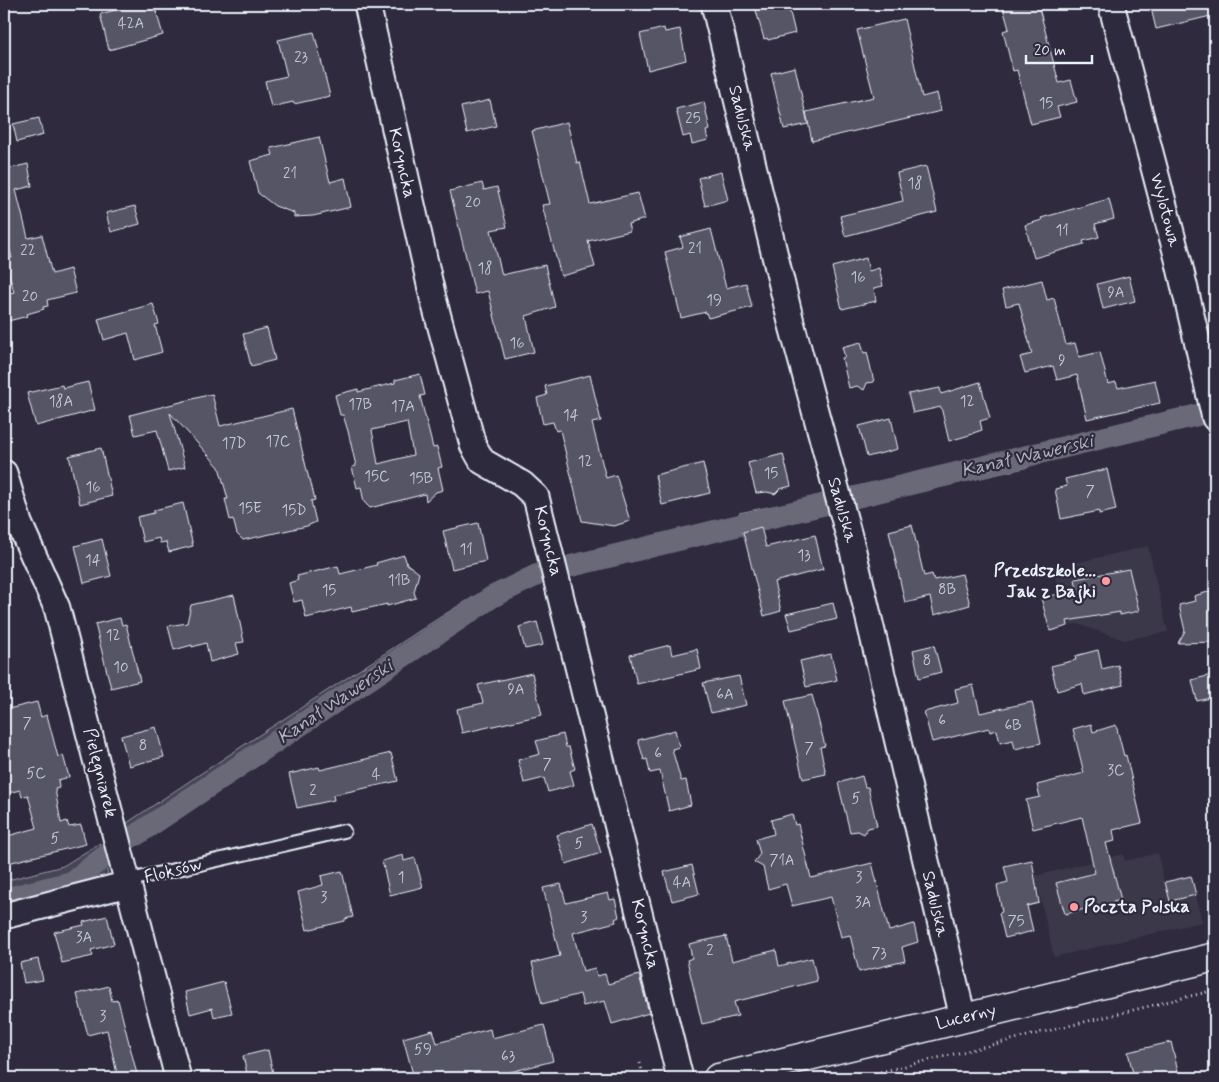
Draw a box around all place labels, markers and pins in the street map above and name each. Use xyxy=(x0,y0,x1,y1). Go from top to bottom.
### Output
place label: Przedszkole... Jak z Bajki xyxy=(994,559,1096,604)
marker: Przedszkole... Jak z Bajki xyxy=(1100,575,1112,587)
place label: Poczta Polska xyxy=(1084,895,1190,919)
marker: Poczta Polska xyxy=(1068,901,1080,913)

